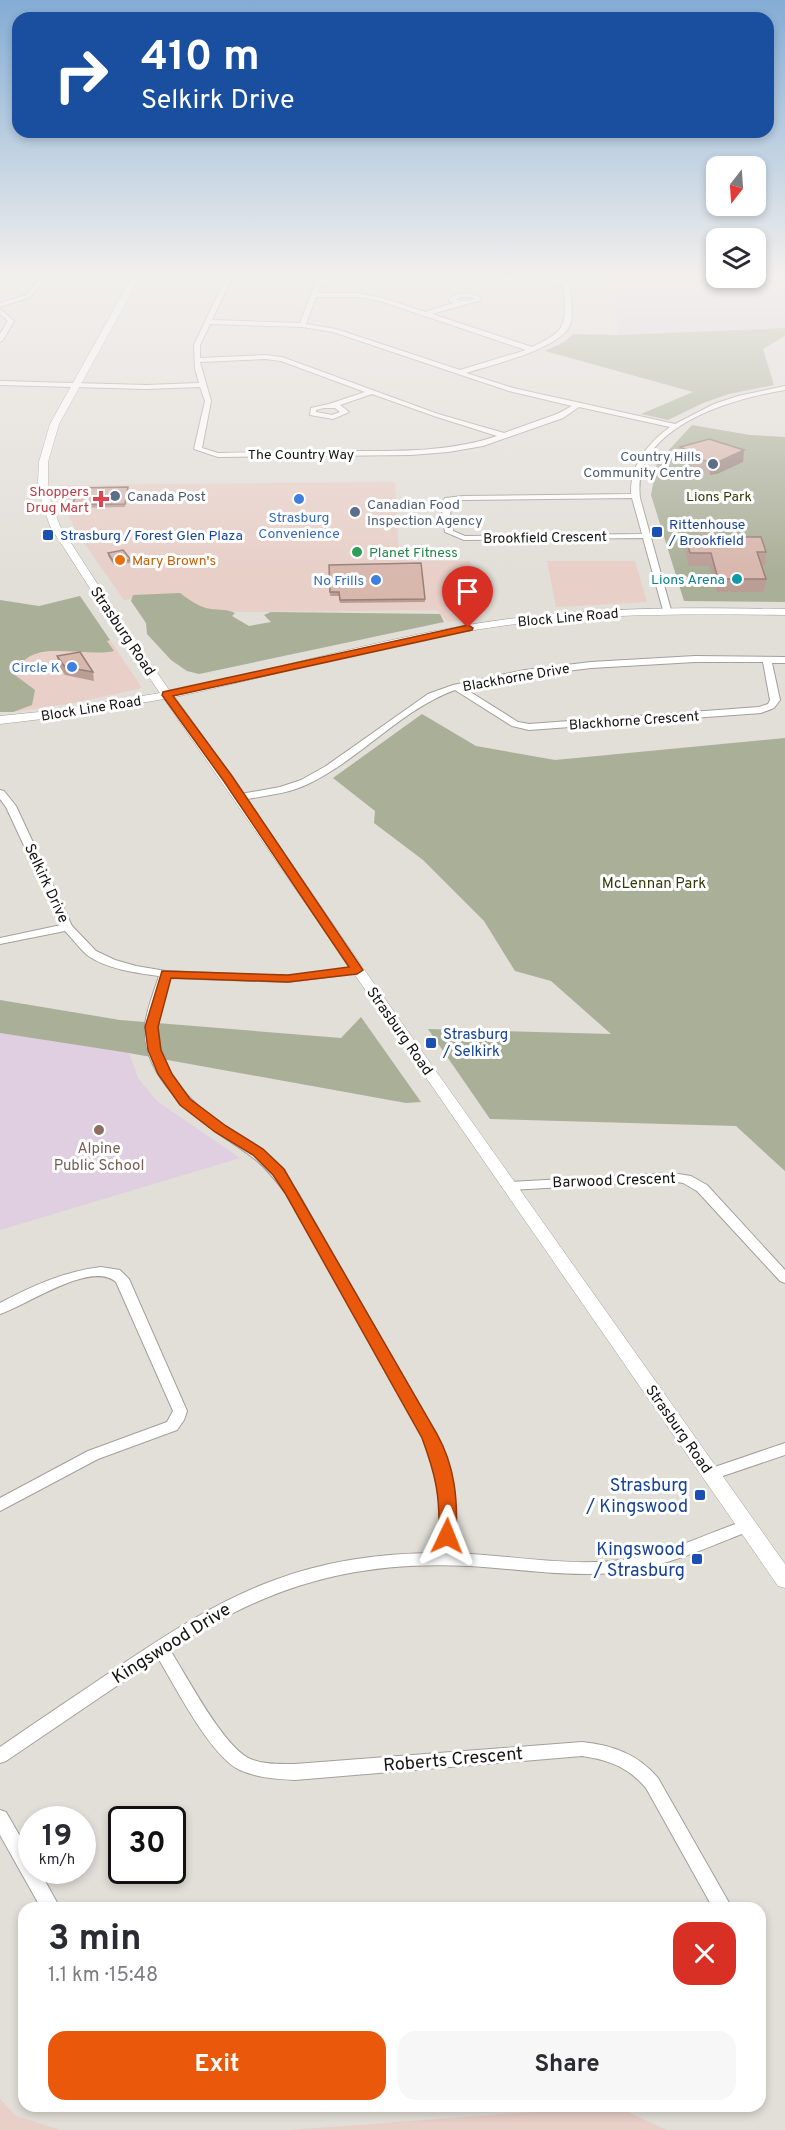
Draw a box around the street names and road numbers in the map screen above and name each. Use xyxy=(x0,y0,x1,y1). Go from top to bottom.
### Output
street label: The Country Way xyxy=(248,447,354,464)
street label: Brookfield Crescent xyxy=(483,529,607,548)
street label: Strasburg Road xyxy=(85,584,159,680)
street label: Block Line Road xyxy=(517,606,619,631)
street label: Blackhorne Drive xyxy=(462,661,571,696)
street label: Block Line Road xyxy=(40,693,143,726)
street label: Blackhorne Crescent xyxy=(568,708,700,735)
street label: Selkirk Drive xyxy=(19,841,72,926)
street label: Strasburg Road xyxy=(361,984,436,1080)
street label: Barwood Crescent xyxy=(552,1170,676,1193)
street label: Strasburg Road xyxy=(640,1382,715,1478)
street label: Kingswood Drive xyxy=(108,1599,235,1690)
street label: Roberts Crescent xyxy=(382,1743,524,1778)

